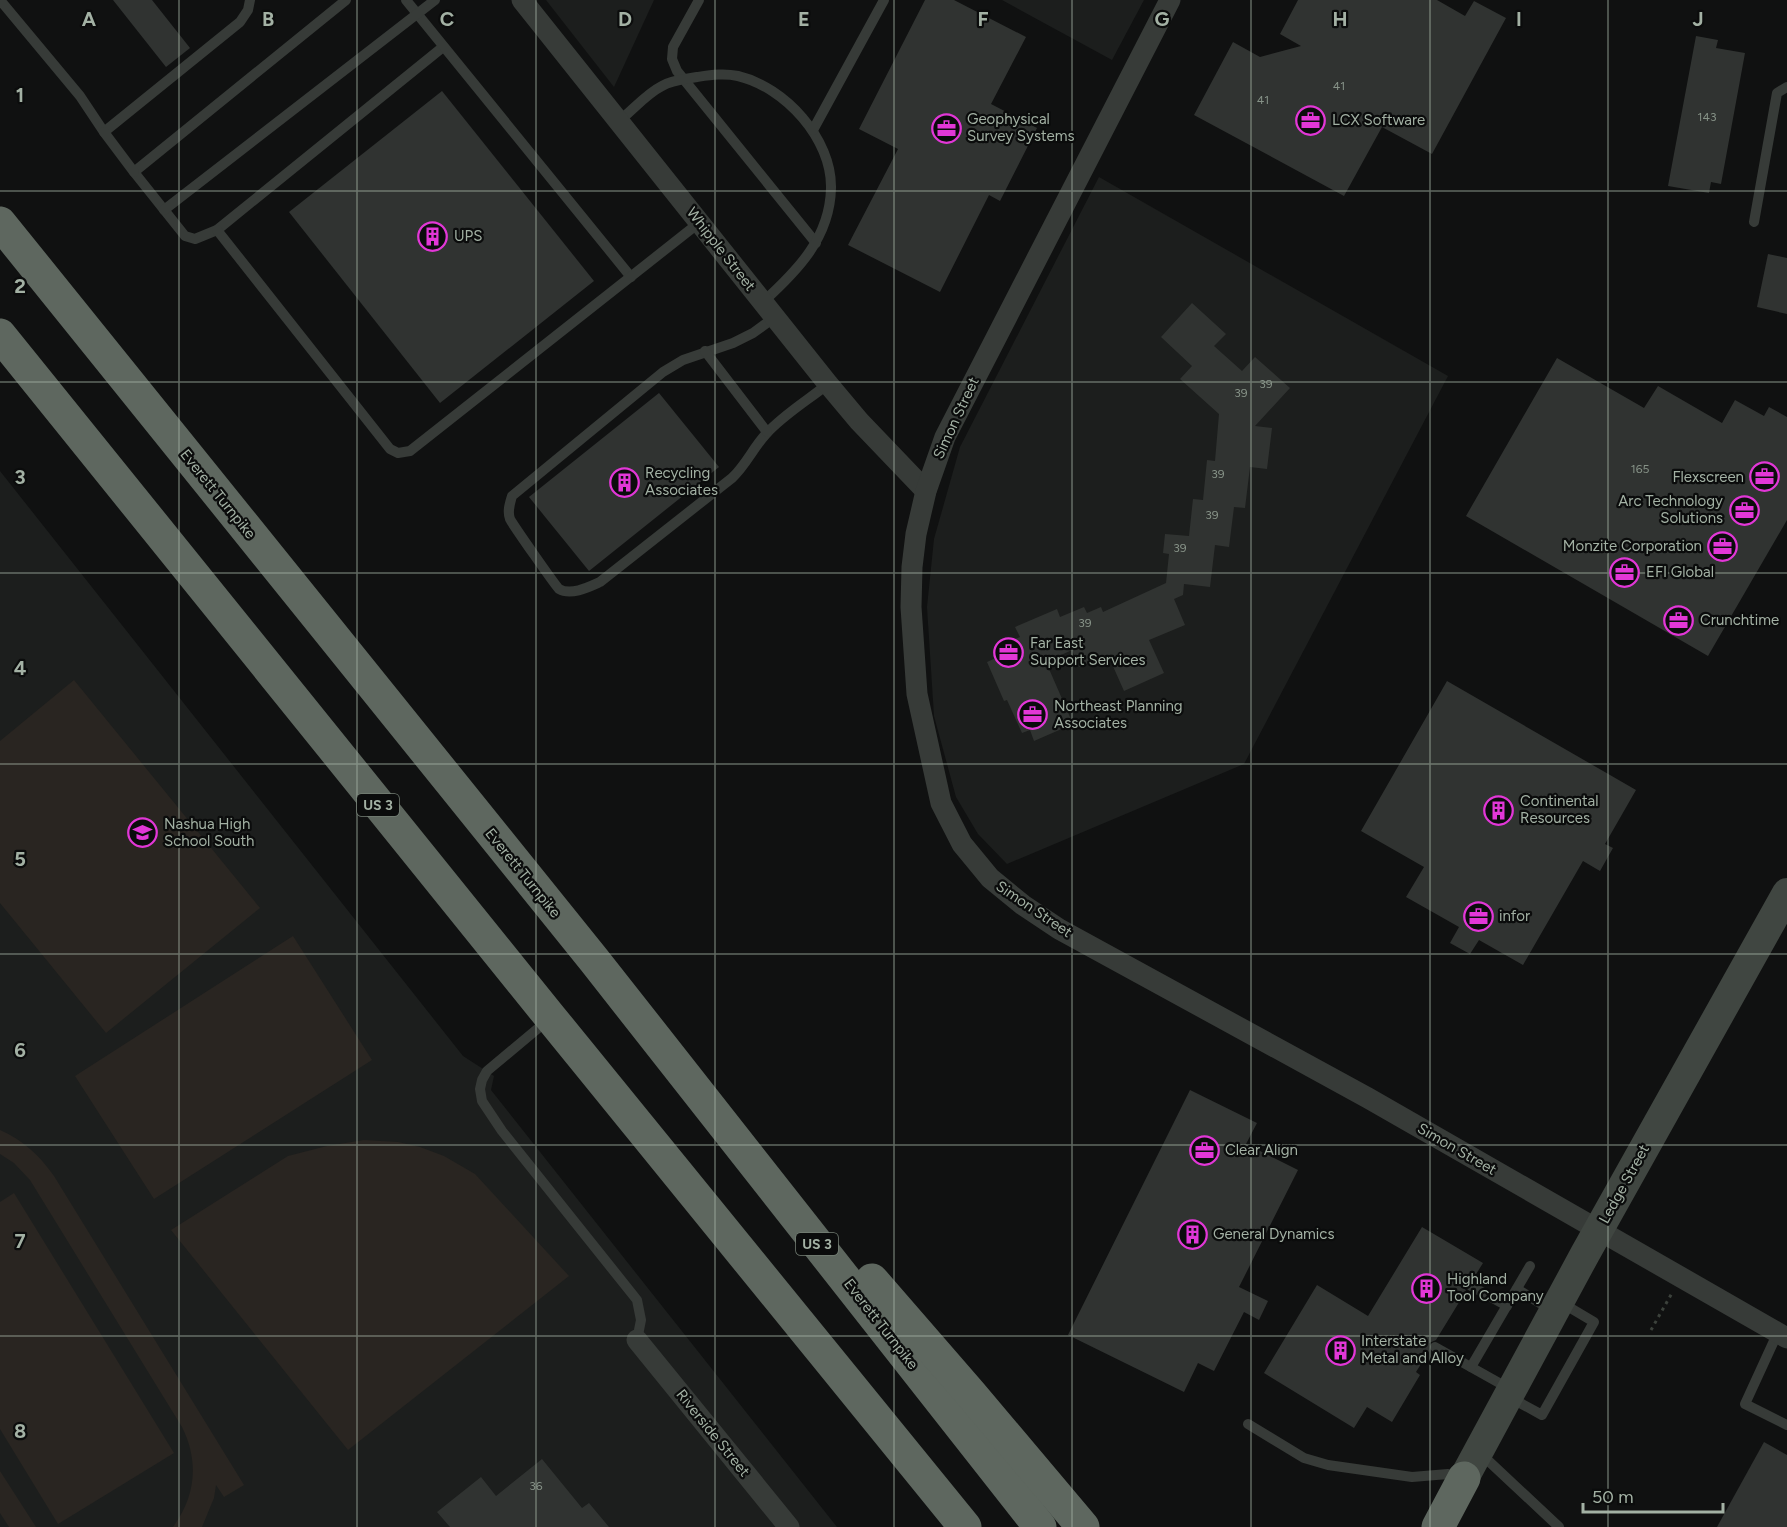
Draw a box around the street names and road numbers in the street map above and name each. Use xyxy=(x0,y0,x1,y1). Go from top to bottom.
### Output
street label: Whipple Street xyxy=(683,204,759,295)
street label: Simon Street xyxy=(929,374,983,462)
street label: Everett Turnpike xyxy=(176,446,260,542)
road number: US 3 xyxy=(357,794,399,816)
street label: Everett Turnpike xyxy=(481,825,565,921)
street label: Simon Street xyxy=(992,877,1076,941)
street label: Simon Street xyxy=(1414,1119,1500,1179)
street label: Ledge Street xyxy=(1595,1141,1653,1227)
road number: US 3 xyxy=(796,1233,838,1255)
street label: Everett Turnpike xyxy=(840,1275,922,1373)
street label: Riverside Street xyxy=(672,1386,754,1480)

